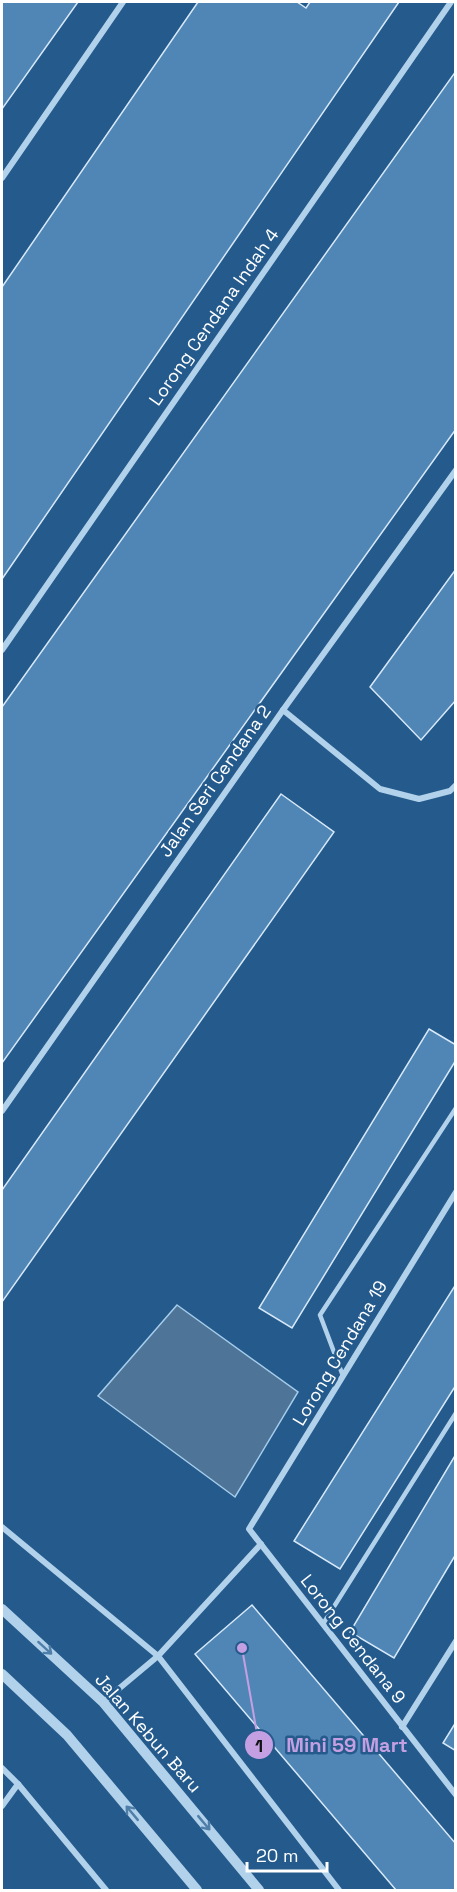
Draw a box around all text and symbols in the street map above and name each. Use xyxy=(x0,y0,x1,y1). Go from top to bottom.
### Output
street label: Lorong Cendana Indah 4 xyxy=(144,224,284,410)
street label: Jalan Seri Cendana 2 xyxy=(153,700,276,861)
street label: Lorong Cendana 19 xyxy=(287,1276,392,1430)
street label: Lorong Cendana 9 xyxy=(296,1569,411,1708)
one-way arrow xyxy=(37,1641,52,1655)
street label: Jalan Kebun Baru xyxy=(90,1668,206,1797)
callout: Mini 59 Mart xyxy=(244,1726,419,1764)
text: Mini 59 Mart xyxy=(286,1732,408,1758)
text: 1 xyxy=(255,1734,263,1757)
one-way arrow xyxy=(126,1805,139,1821)
one-way arrow xyxy=(197,1815,211,1830)
scale bar xyxy=(247,1835,326,1873)
text: 20 m xyxy=(256,1844,299,1867)

